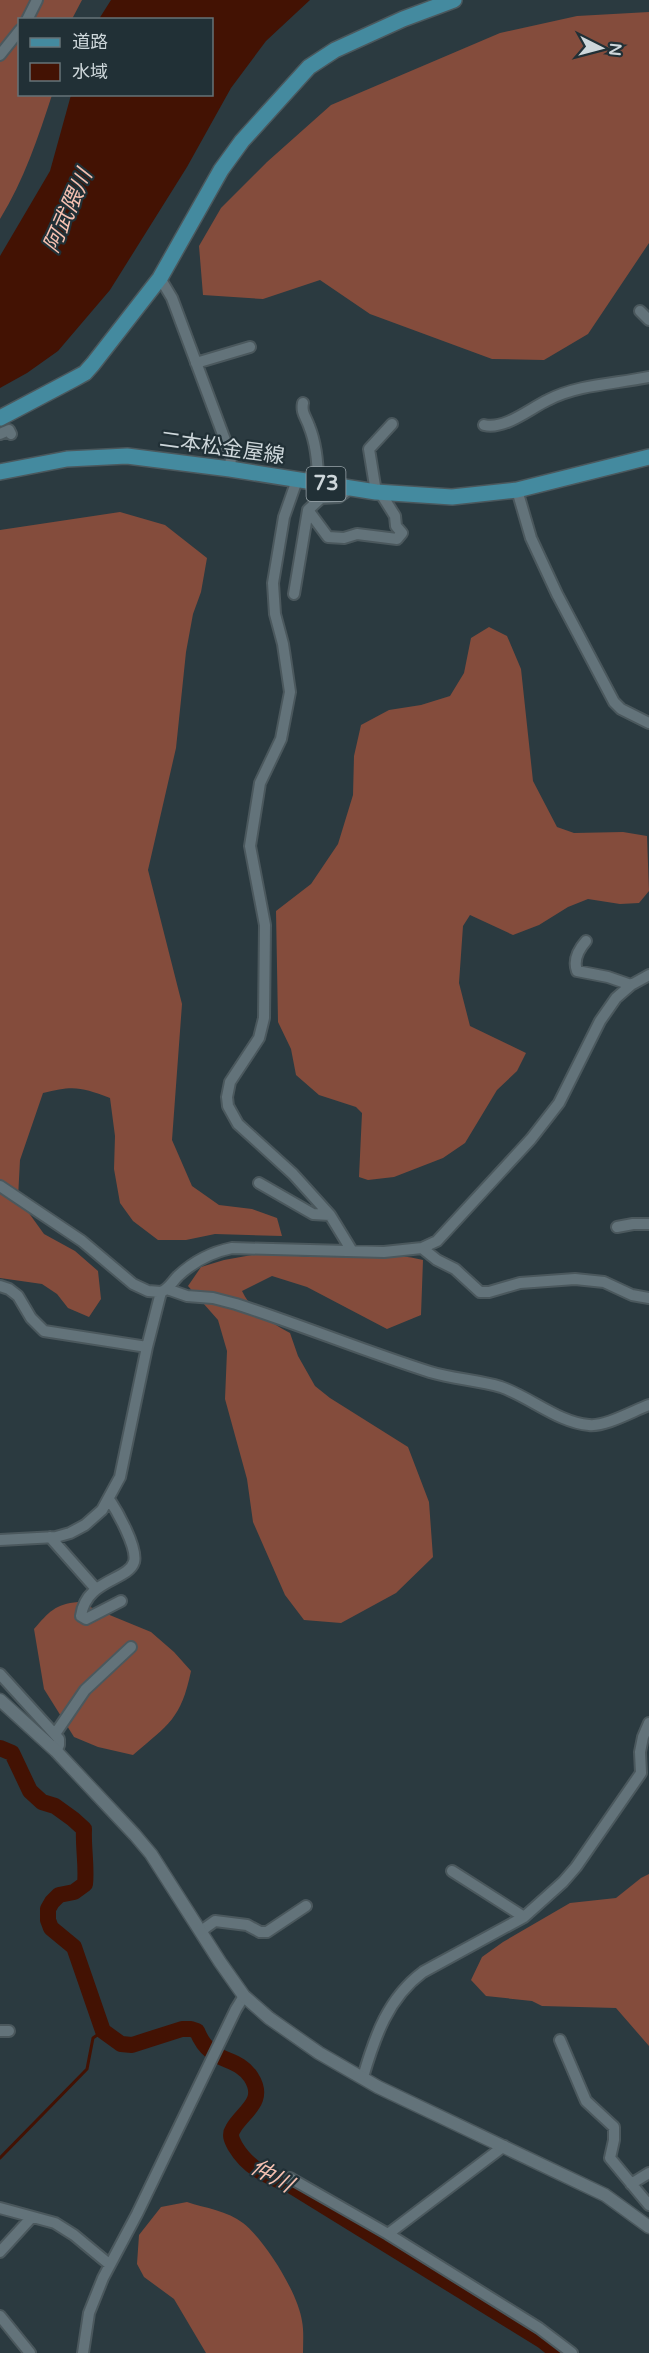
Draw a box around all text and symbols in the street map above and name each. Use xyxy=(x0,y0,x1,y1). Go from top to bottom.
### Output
legend xyxy=(18,18,213,96)
north arrow xyxy=(571,18,631,78)
text: 道路 xyxy=(72,31,108,53)
text: N xyxy=(604,42,626,57)
text: 水域 xyxy=(72,61,108,83)
water label: 阿武隈川 xyxy=(38,164,99,256)
street label: 二本松金屋線 xyxy=(158,427,286,469)
road number: 73 xyxy=(306,467,346,501)
water label: 仲川 xyxy=(246,2154,299,2199)

